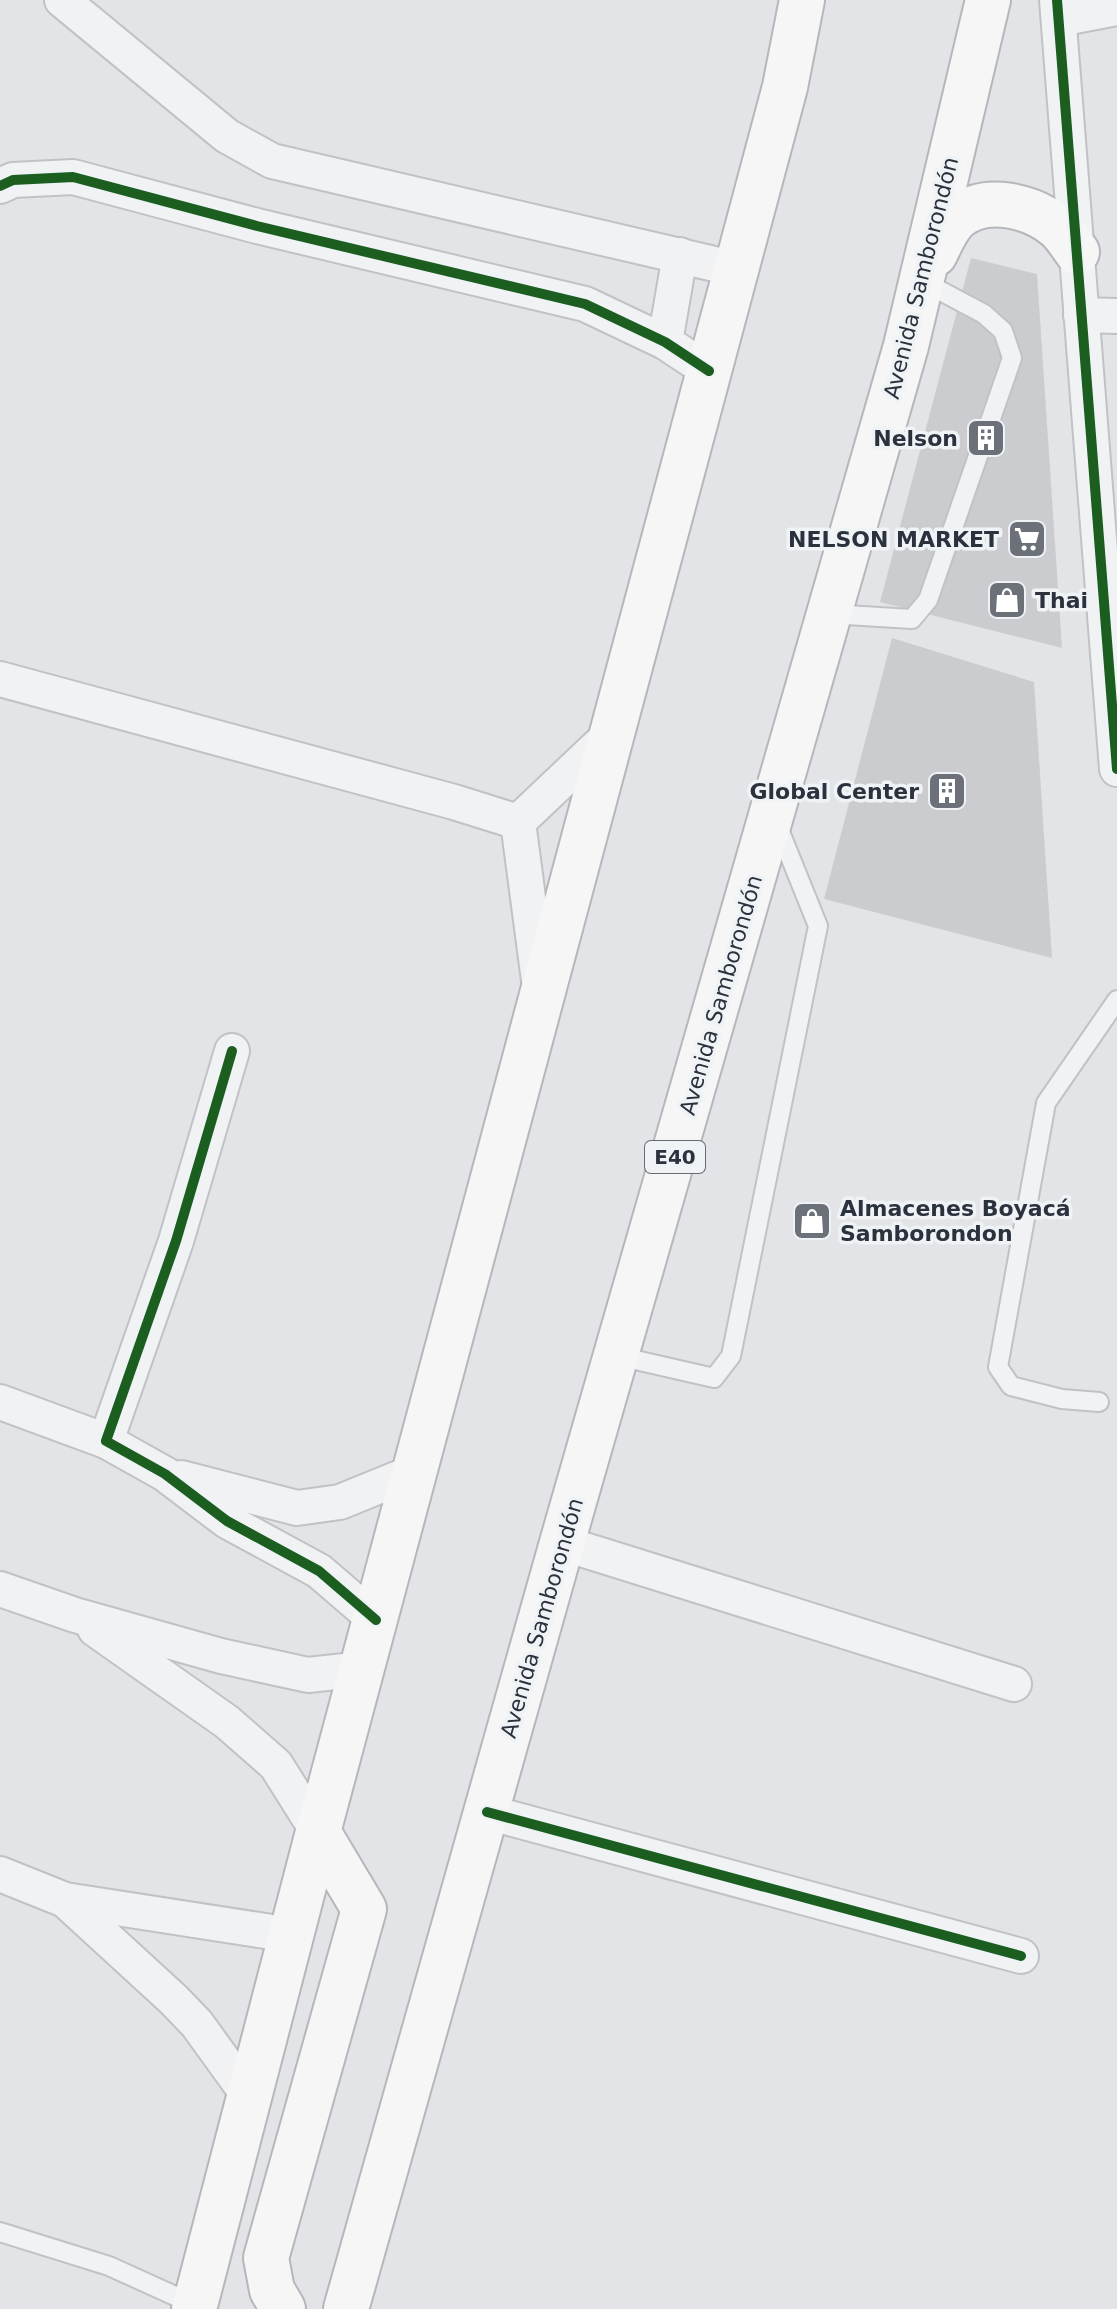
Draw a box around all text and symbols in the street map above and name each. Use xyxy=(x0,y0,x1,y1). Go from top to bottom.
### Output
street label: Avenida Samborondón xyxy=(879,154,963,402)
building icon: Nelson xyxy=(965,417,1007,459)
place label: Nelson xyxy=(873,426,958,451)
supermarket icon: NELSON MARKET xyxy=(1006,518,1048,560)
place label: NELSON MARKET xyxy=(788,527,999,552)
shop icon: Thai xyxy=(986,579,1028,621)
place label: Thai xyxy=(1035,588,1088,613)
building icon: Global Center xyxy=(926,770,968,812)
place label: Global Center xyxy=(749,779,919,804)
street label: Avenida Samborondón xyxy=(675,872,767,1118)
road number: E40 xyxy=(645,1141,705,1173)
place label: Almacenes Boyacá Samborondon xyxy=(840,1196,1071,1246)
shop icon: Almacenes Boyacá Samborondon xyxy=(791,1200,833,1242)
street label: Avenida Samborondón xyxy=(496,1495,588,1741)

